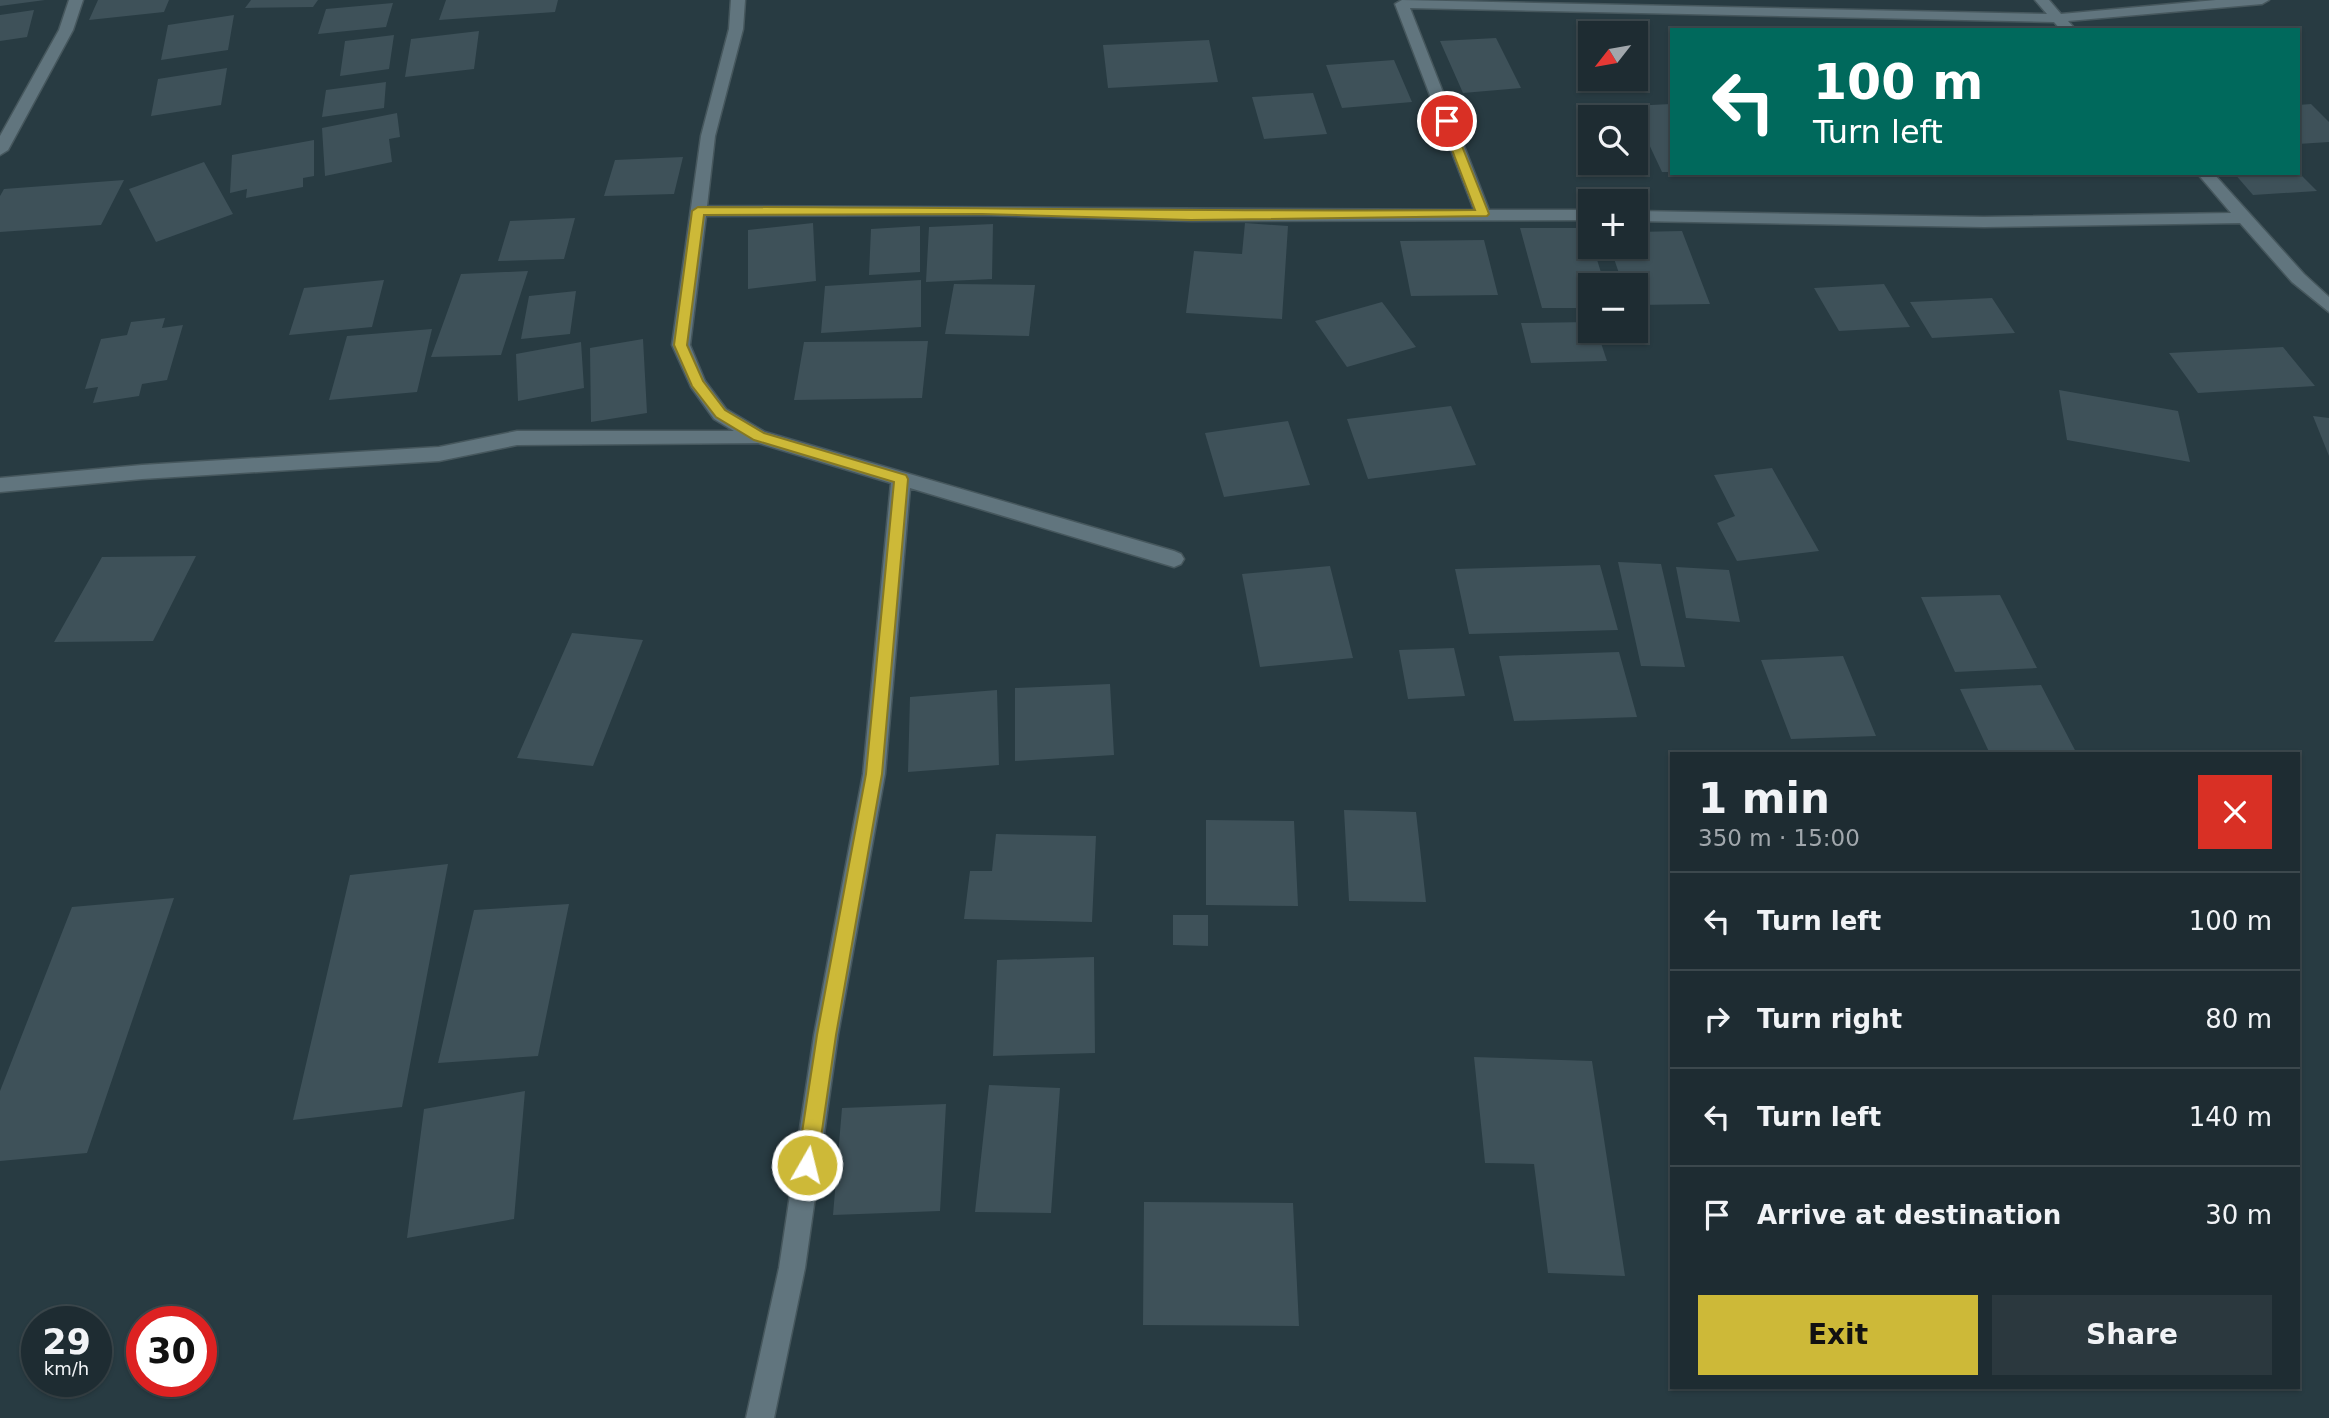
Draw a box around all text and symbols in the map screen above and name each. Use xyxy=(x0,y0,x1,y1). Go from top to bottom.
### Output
north arrow xyxy=(1578,21,1648,91)
map controls xyxy=(1578,21,1648,343)
text: 100 m xyxy=(1813,54,1983,111)
icon: left xyxy=(1698,56,1789,147)
pin xyxy=(1417,91,1477,151)
icon: arrive xyxy=(1428,102,1466,140)
button: search xyxy=(1578,105,1648,175)
text: Turn left xyxy=(1813,113,1943,151)
button: + xyxy=(1578,189,1648,259)
button: − xyxy=(1578,273,1648,343)
text: 1 min xyxy=(1698,774,1830,823)
button: close xyxy=(2198,775,2272,849)
text: 350 m · 15:00 xyxy=(1698,825,1860,851)
icon: left xyxy=(1698,902,1736,940)
text: Turn left xyxy=(1757,906,1881,936)
text: 100 m xyxy=(2189,906,2272,936)
icon: right xyxy=(1698,1000,1736,1038)
text: Turn right xyxy=(1757,1004,1902,1034)
text: 80 m xyxy=(2205,1004,2272,1034)
icon: left xyxy=(1698,1098,1736,1136)
text: Turn left xyxy=(1757,1102,1881,1132)
text: 140 m xyxy=(2189,1102,2272,1132)
position arrow xyxy=(770,1128,844,1202)
icon: arrive xyxy=(1698,1196,1736,1234)
text: Arrive at destination xyxy=(1757,1200,2061,1230)
text: 30 m xyxy=(2205,1200,2272,1230)
button: Exit xyxy=(1698,1295,1978,1375)
button: Share xyxy=(1992,1295,2272,1375)
speed limit sign: 30 xyxy=(126,1306,217,1397)
text: 29 xyxy=(42,1322,91,1362)
text: km/h xyxy=(44,1358,89,1379)

